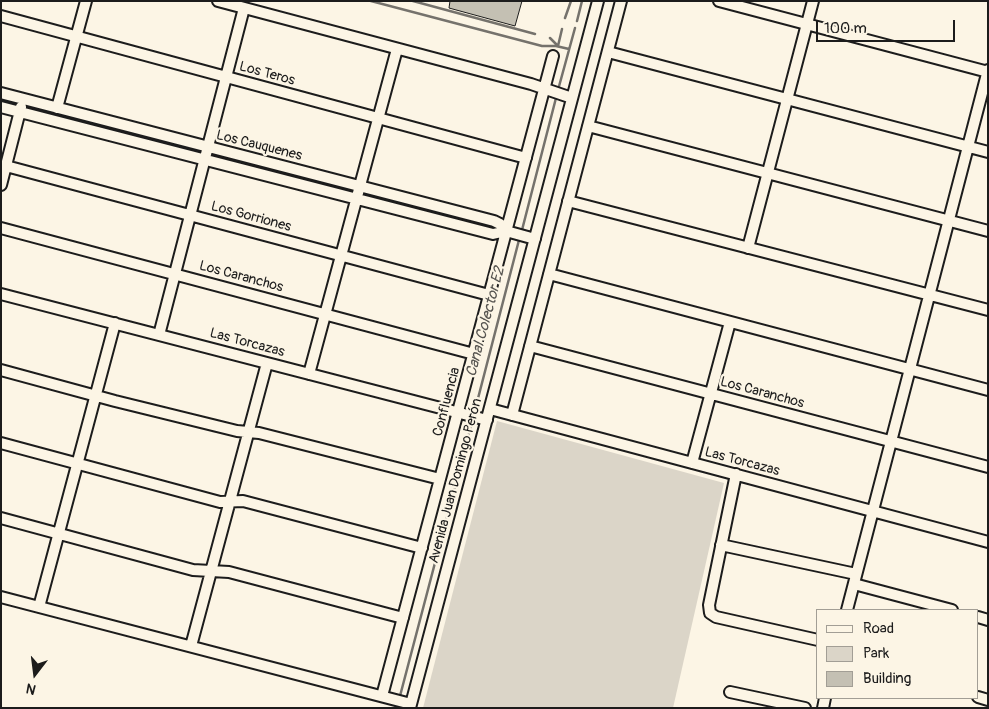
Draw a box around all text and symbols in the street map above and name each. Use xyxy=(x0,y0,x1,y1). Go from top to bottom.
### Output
scale bar xyxy=(819,10,958,42)
text: 100 m xyxy=(824,19,867,38)
street label: Los Teros xyxy=(237,59,297,89)
street label: Los Cauquenes xyxy=(214,127,304,165)
street label: Los Gorriones xyxy=(209,198,293,236)
street label: Los Caranchos xyxy=(197,258,285,296)
water label: Canal Colector E2 xyxy=(463,265,509,379)
street label: Las Torcazas xyxy=(208,325,286,361)
street label: Confluencia xyxy=(430,366,464,438)
street label: Los Caranchos xyxy=(718,374,806,412)
street label: Avenida Juan Domingo Perón xyxy=(426,397,486,565)
street label: Las Torcazas xyxy=(703,444,781,480)
legend xyxy=(816,609,979,699)
text: Road xyxy=(863,619,894,638)
text: Park xyxy=(863,644,889,663)
north arrow xyxy=(10,649,60,699)
text: Building xyxy=(863,669,911,688)
text: N xyxy=(24,680,38,698)

